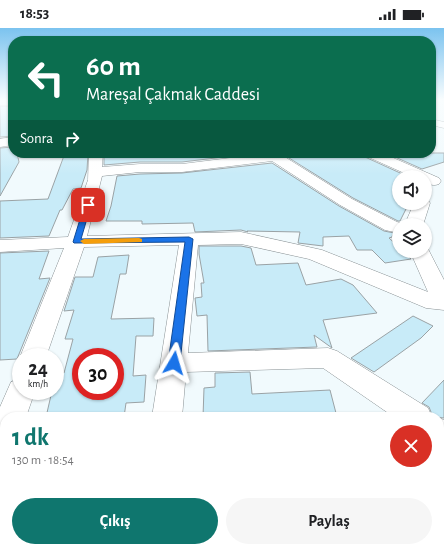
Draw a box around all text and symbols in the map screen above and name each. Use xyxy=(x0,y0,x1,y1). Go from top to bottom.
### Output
text: 18:53 xyxy=(20,6,49,21)
icon: left xyxy=(20,52,72,104)
text: 60 m xyxy=(86,53,141,81)
text: Mareşal Çakmak Caddesi xyxy=(86,86,260,104)
icon: right xyxy=(61,128,83,150)
text: Sonra xyxy=(20,131,53,146)
map controls xyxy=(392,170,432,258)
button: sound xyxy=(392,170,432,210)
pin xyxy=(71,188,105,222)
icon: arrive xyxy=(77,194,99,216)
button: layers xyxy=(392,218,432,258)
position arrow xyxy=(153,342,195,384)
speed limit sign: 30 xyxy=(72,348,124,400)
text: 24 xyxy=(28,359,48,379)
text: km/h xyxy=(28,379,48,389)
button: close xyxy=(390,425,432,467)
text: 1 dk xyxy=(12,426,49,450)
text: 130 m · 18:54 xyxy=(12,454,74,467)
button: Çıkış xyxy=(12,498,218,544)
button: Paylaş xyxy=(226,498,432,544)

